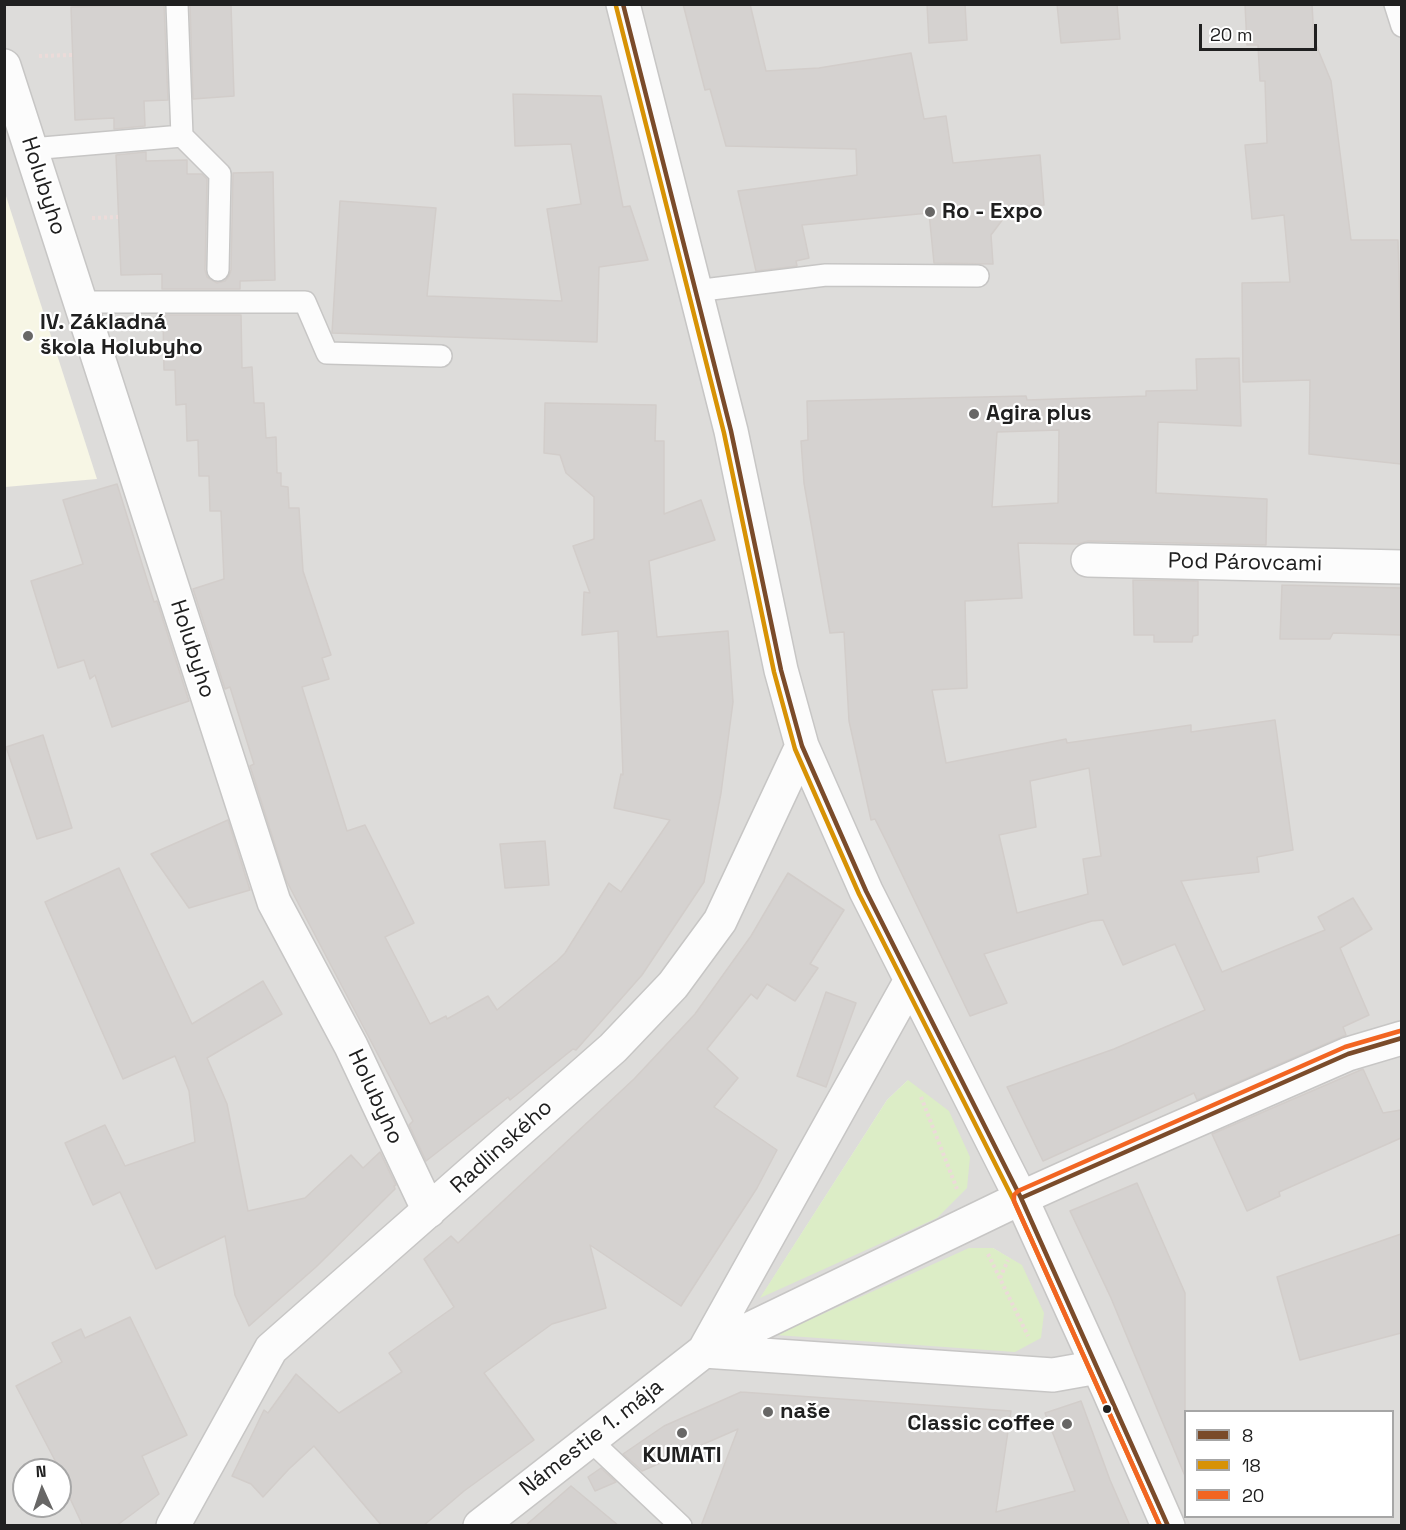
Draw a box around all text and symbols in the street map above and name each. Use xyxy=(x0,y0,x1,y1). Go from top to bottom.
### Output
scale bar xyxy=(1202,12,1320,50)
text: 20 m xyxy=(1210,23,1253,46)
street label: Holubyho xyxy=(15,134,71,238)
place label: Ro - Expo xyxy=(942,199,1043,225)
marker: Ro - Expo xyxy=(923,205,937,219)
place label: IV. Základná škola Holubyho xyxy=(40,310,203,362)
marker: IV. Základná škola Holubyho xyxy=(21,329,35,343)
place label: Agira plus xyxy=(986,401,1092,427)
marker: Agira plus xyxy=(967,407,981,421)
street label: Pod Párovcami xyxy=(1168,548,1322,578)
street label: Holubyho xyxy=(164,597,220,701)
street label: Holubyho xyxy=(342,1045,408,1149)
street label: Radlinského xyxy=(446,1094,558,1200)
street label: Námestie 1. mája xyxy=(515,1374,669,1502)
place label: naše xyxy=(780,1399,830,1425)
unlabelled marker xyxy=(1101,1403,1113,1415)
marker: naše xyxy=(761,1405,775,1419)
legend xyxy=(1184,1410,1394,1518)
place label: Classic coffee xyxy=(907,1411,1055,1437)
marker: Classic coffee xyxy=(1060,1417,1074,1431)
text: 8 xyxy=(1242,1424,1253,1447)
marker: KUMATI xyxy=(675,1426,689,1440)
place label: KUMATI xyxy=(642,1443,722,1469)
text: 18 xyxy=(1242,1454,1261,1477)
north arrow xyxy=(12,1458,72,1518)
text: N xyxy=(35,1461,47,1482)
text: 20 xyxy=(1242,1484,1264,1507)

